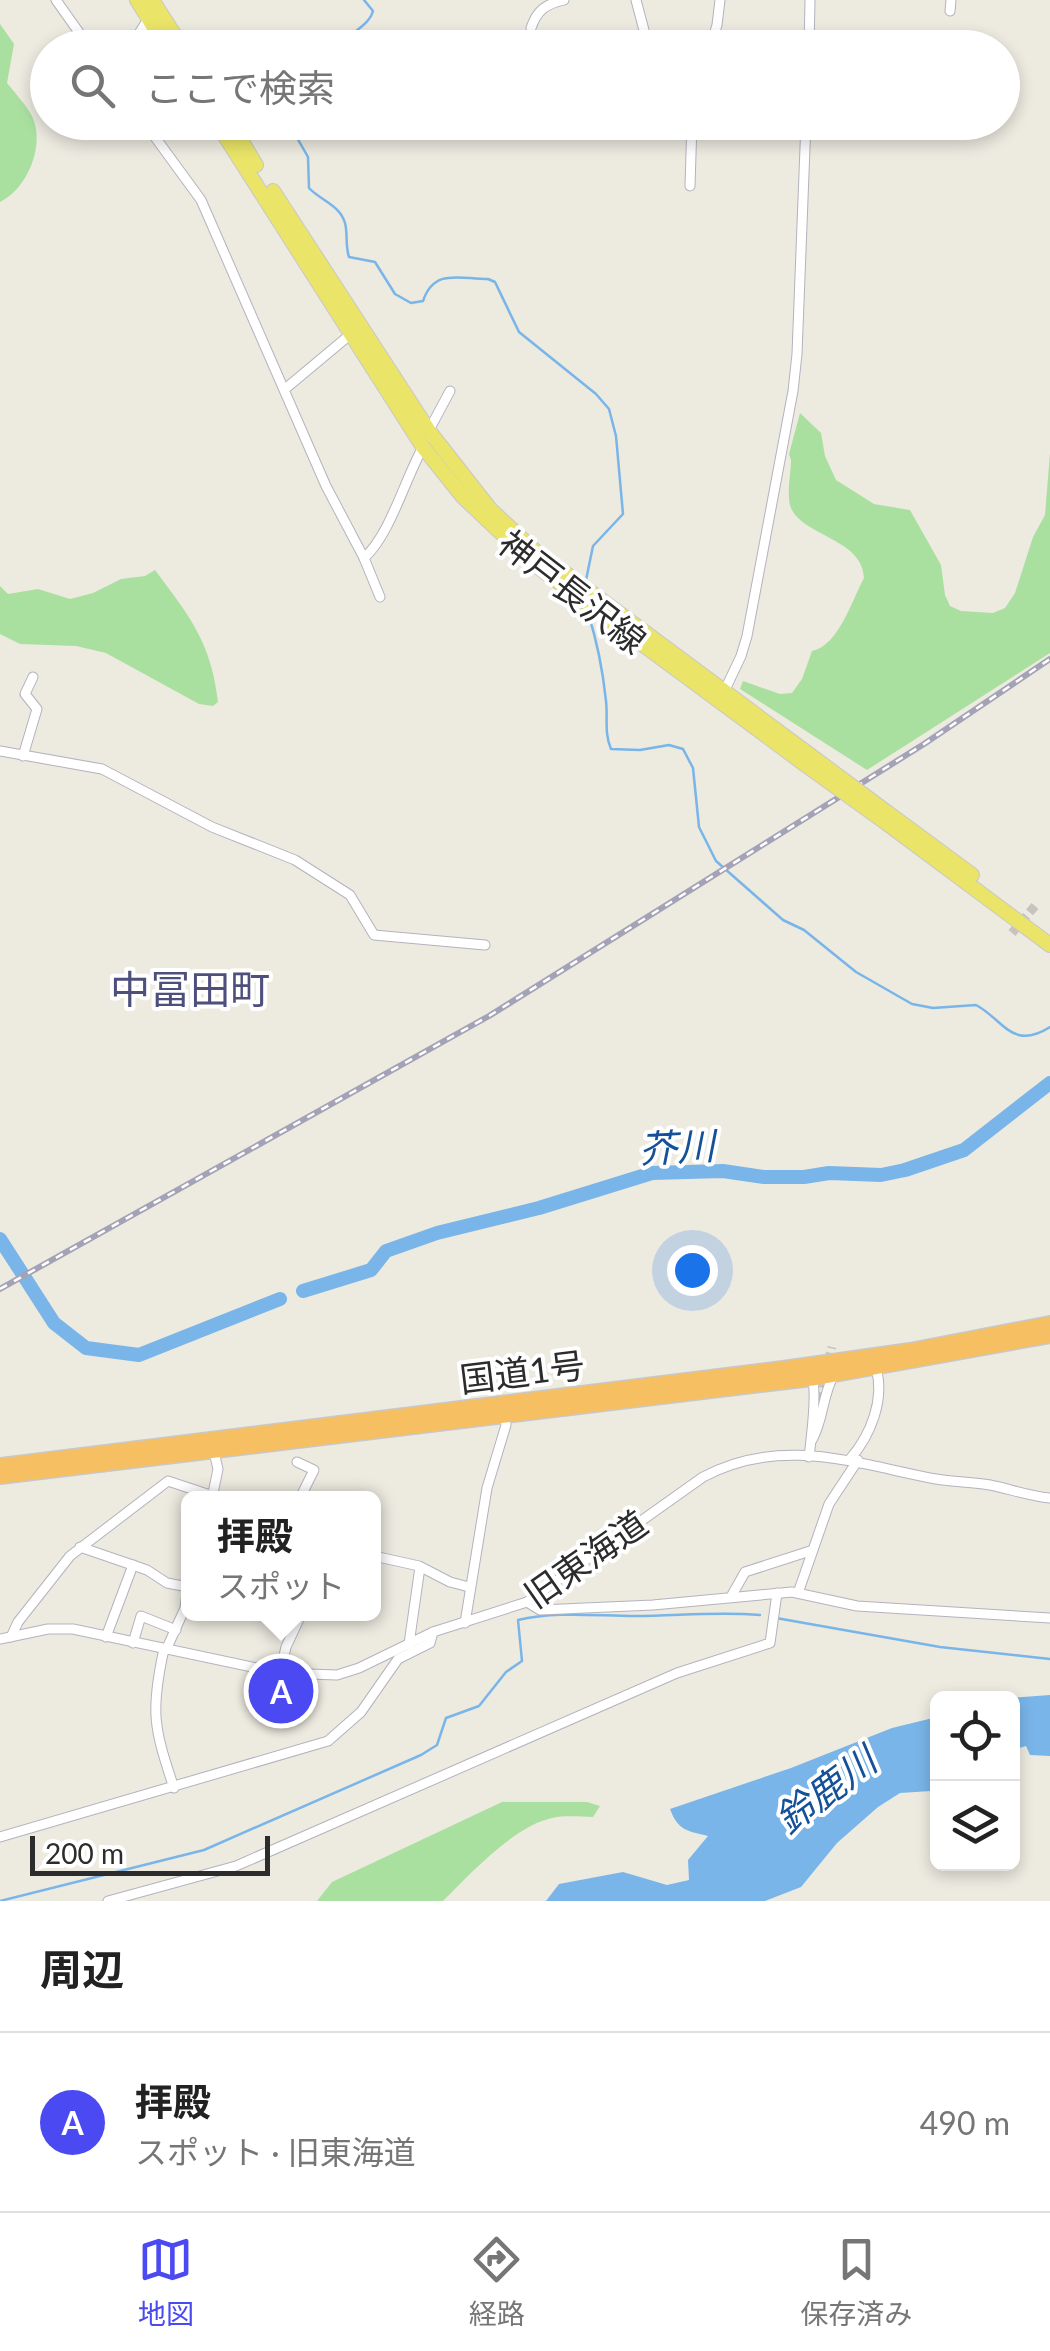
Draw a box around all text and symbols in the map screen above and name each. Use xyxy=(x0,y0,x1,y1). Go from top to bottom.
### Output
search box xyxy=(30,30,1020,140)
icon: search xyxy=(65,58,120,113)
text: ここで検索 xyxy=(145,64,335,110)
street label: 神戸長沢線 xyxy=(491,521,655,661)
district label: 中冨田町 xyxy=(110,965,270,1013)
water label: 芥川 xyxy=(638,1121,720,1171)
your location xyxy=(667,1245,718,1296)
street label: 国道1号 xyxy=(457,1343,587,1399)
popup xyxy=(181,1491,381,1621)
street label: 旧東海道 xyxy=(516,1501,654,1615)
text: 拝殿 xyxy=(217,1512,293,1558)
text: スポット xyxy=(217,1566,345,1605)
pin: A xyxy=(248,1654,314,1728)
map controls xyxy=(930,1691,1020,1871)
button: locate xyxy=(930,1691,1020,1781)
water label: 鈴鹿川 xyxy=(766,1734,888,1842)
button: layers xyxy=(930,1781,1020,1871)
scale bar xyxy=(30,1831,270,1876)
text: 200 m xyxy=(45,1836,124,1870)
text: 周辺 xyxy=(40,1944,124,1994)
text: 拝殿 xyxy=(135,2078,211,2124)
text: A xyxy=(61,2103,84,2142)
text: 490 m xyxy=(920,2103,1010,2142)
text: スポット · 旧東海道 xyxy=(135,2132,416,2171)
tab: 地図 xyxy=(138,2232,194,2332)
tab: 経路 xyxy=(469,2232,525,2332)
tab: 保存済み xyxy=(800,2232,912,2332)

